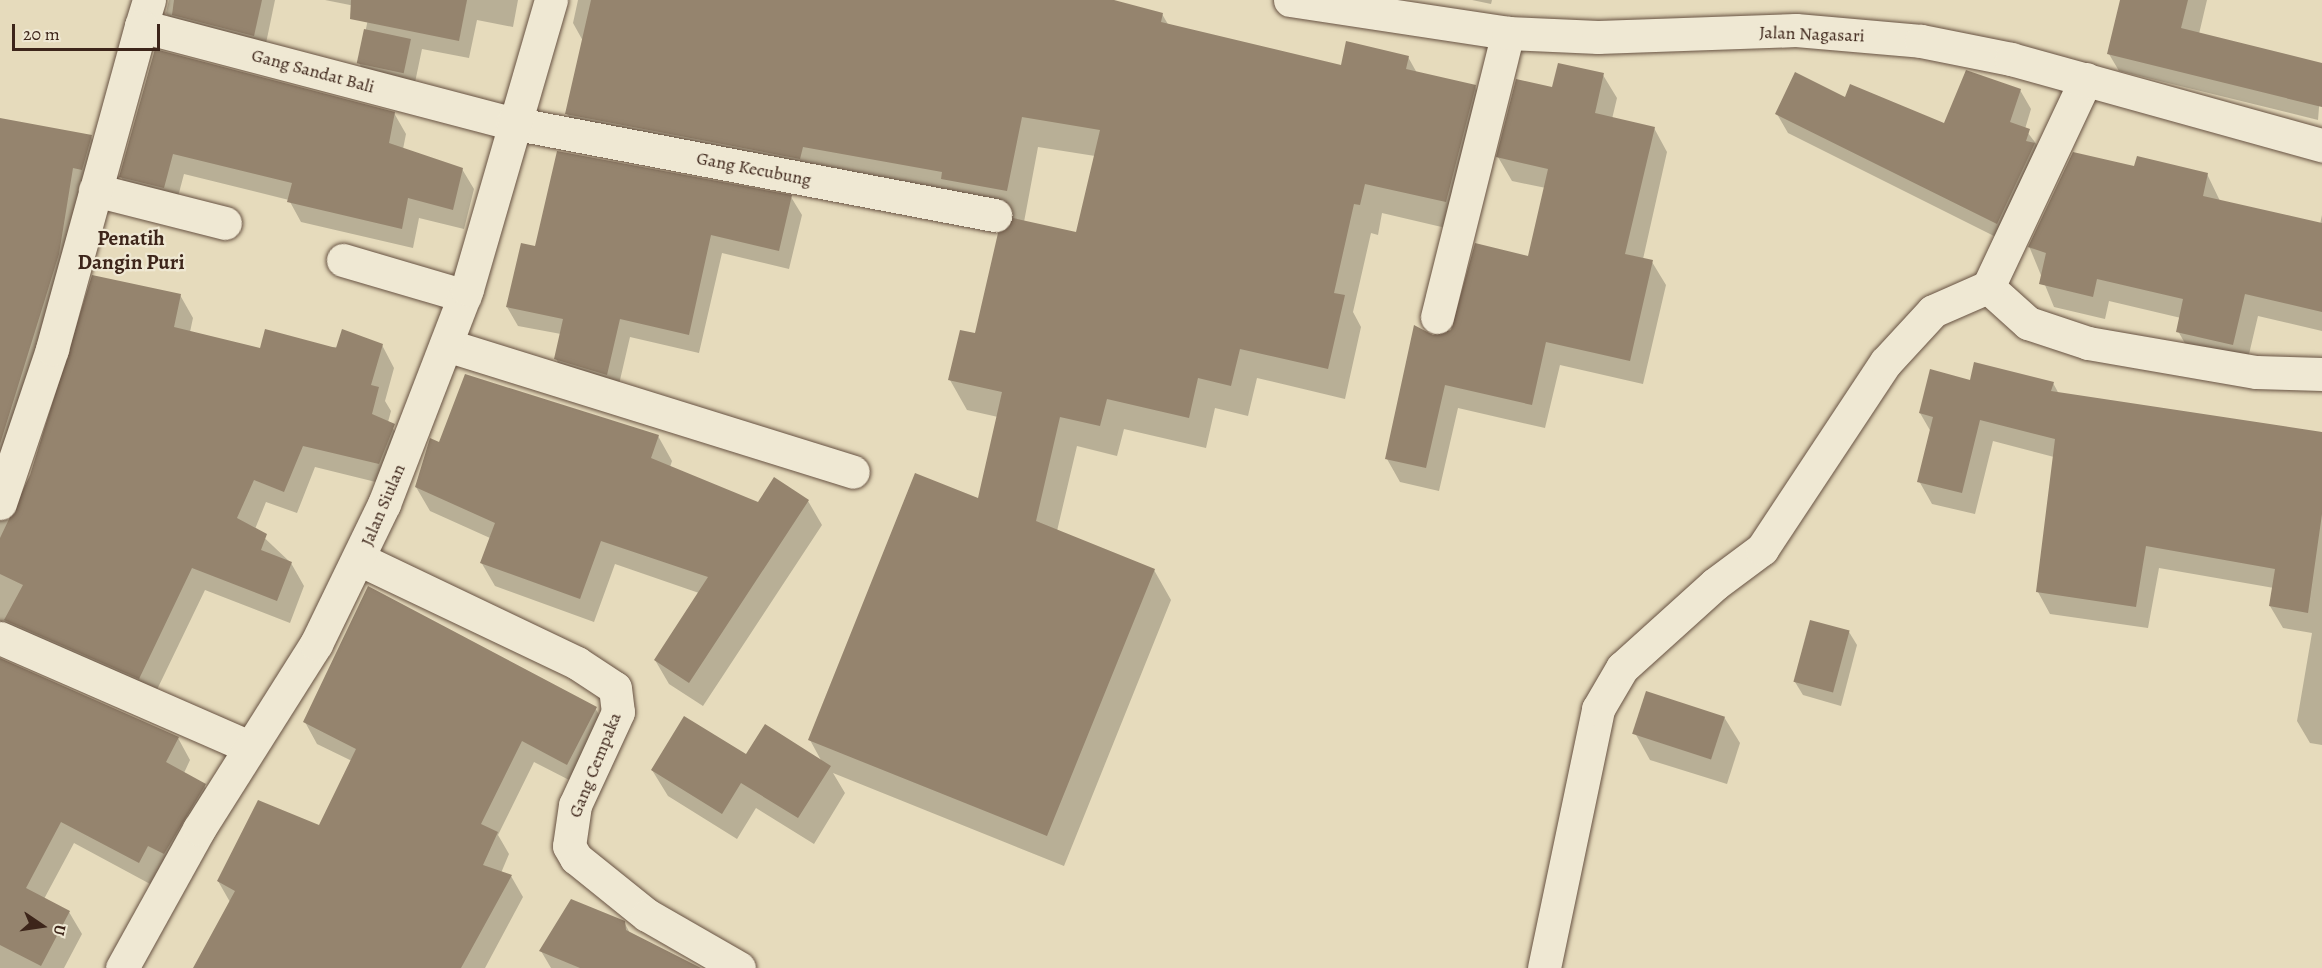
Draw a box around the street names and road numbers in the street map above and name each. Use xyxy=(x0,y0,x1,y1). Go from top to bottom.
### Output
street label: Jalan Nagasari xyxy=(1759,21,1865,47)
street label: Gang Sandat Bali xyxy=(249,44,377,98)
street label: Gang Kecubung xyxy=(695,147,813,191)
street label: Jalan Siulan xyxy=(356,461,410,549)
street label: Gang Cempaka xyxy=(564,709,626,821)

